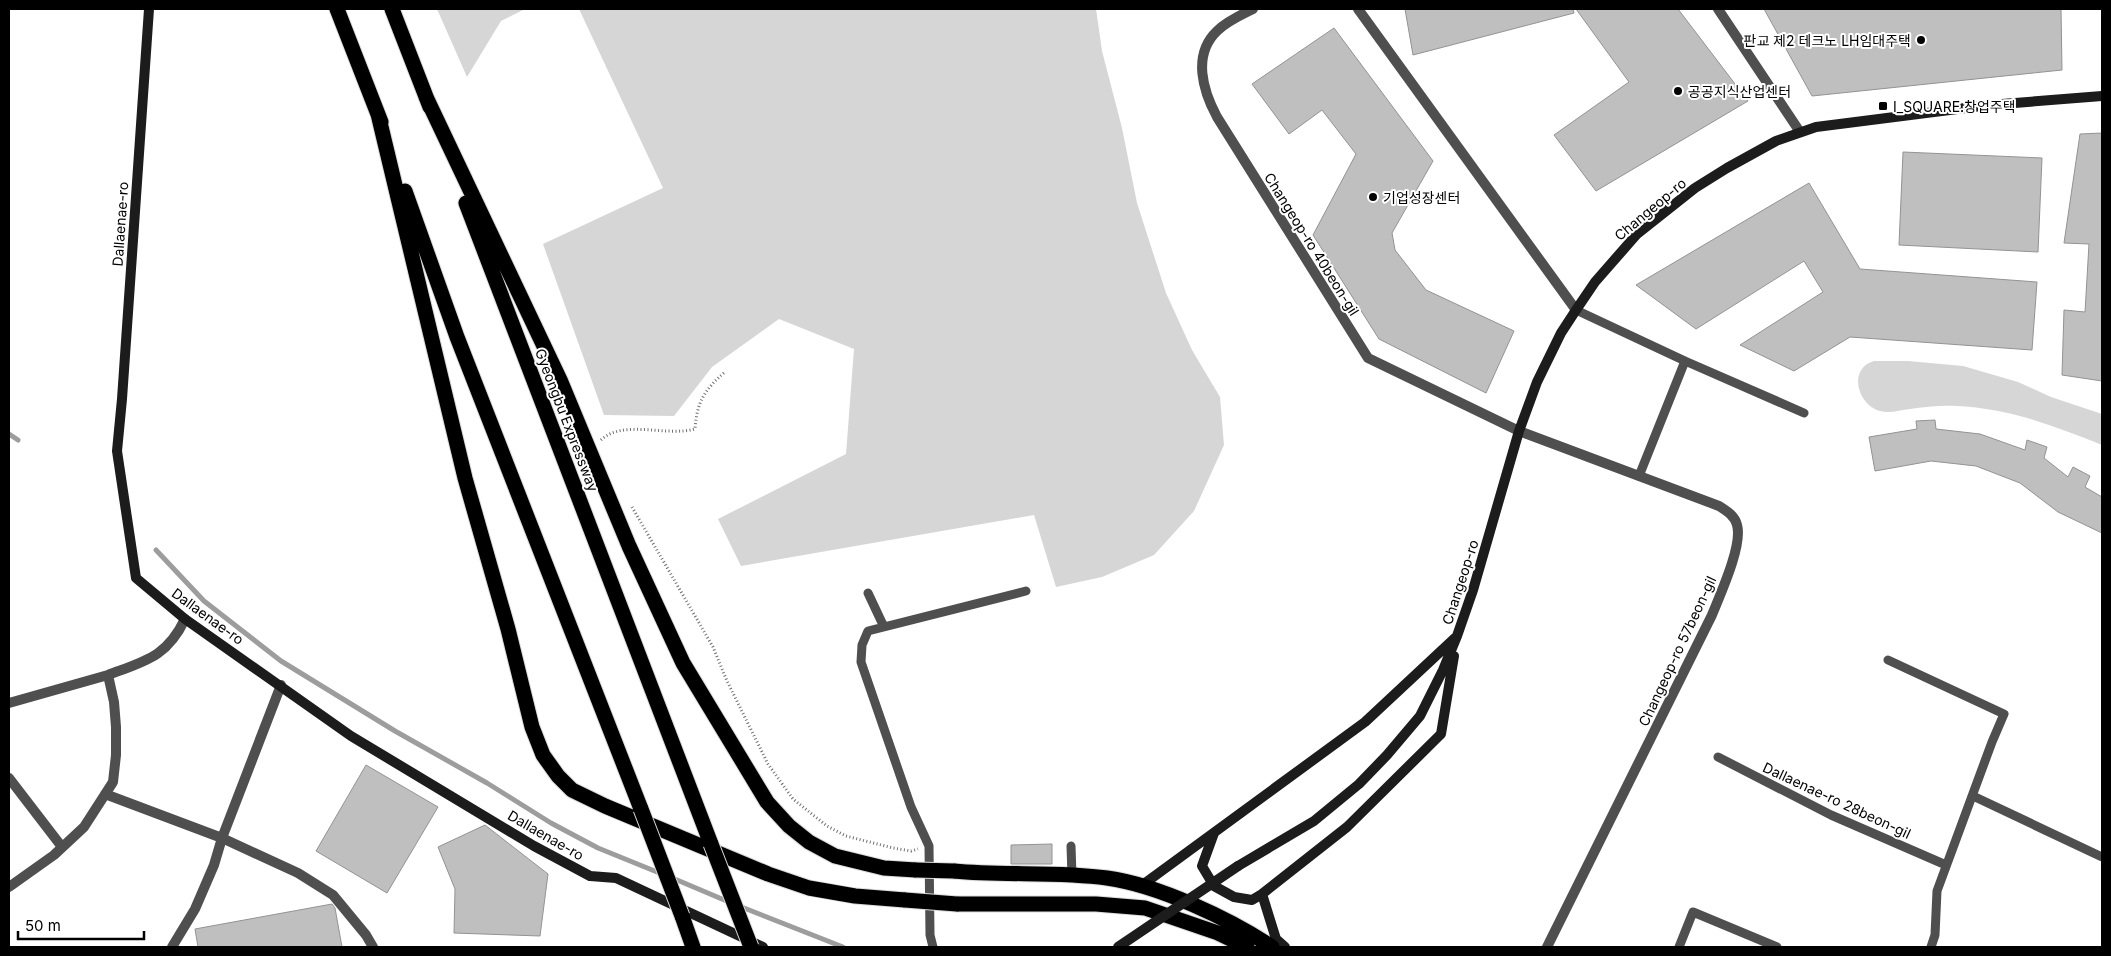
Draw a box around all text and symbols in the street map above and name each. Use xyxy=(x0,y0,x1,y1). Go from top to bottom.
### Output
place label: 판교 제2 테크노 LH임대주택 xyxy=(1744,32,1911,49)
marker: 판교 제2 테크노 LH임대주택 xyxy=(1915,34,1927,46)
place label: 공공지식산업센터 xyxy=(1688,83,1791,100)
marker: 공공지식산업센터 xyxy=(1672,85,1684,97)
place label: I_SQUARE.창업주택 xyxy=(1893,98,2016,115)
marker: I_SQUARE.창업주택 xyxy=(1877,100,1889,112)
street label: Changeop-ro 40beon-gil xyxy=(1261,169,1363,319)
street label: Changeop-ro xyxy=(1611,174,1689,244)
street label: Dallaenae-ro xyxy=(109,181,131,267)
place label: 기업성장센터 xyxy=(1383,189,1460,206)
marker: 기업성장센터 xyxy=(1367,191,1379,203)
street label: Gyeongbu Expressway xyxy=(532,346,602,494)
street label: Changeop-ro xyxy=(1438,537,1482,627)
street label: Changeop-ro 57beon-gil xyxy=(1635,573,1719,729)
street label: Dallaenae-ro xyxy=(169,584,247,648)
street label: Dallaenae-ro 28beon-gil xyxy=(1760,758,1914,842)
street label: Dallaenae-ro xyxy=(505,806,587,864)
scale bar xyxy=(18,908,144,940)
text: 50 m xyxy=(25,916,61,935)

